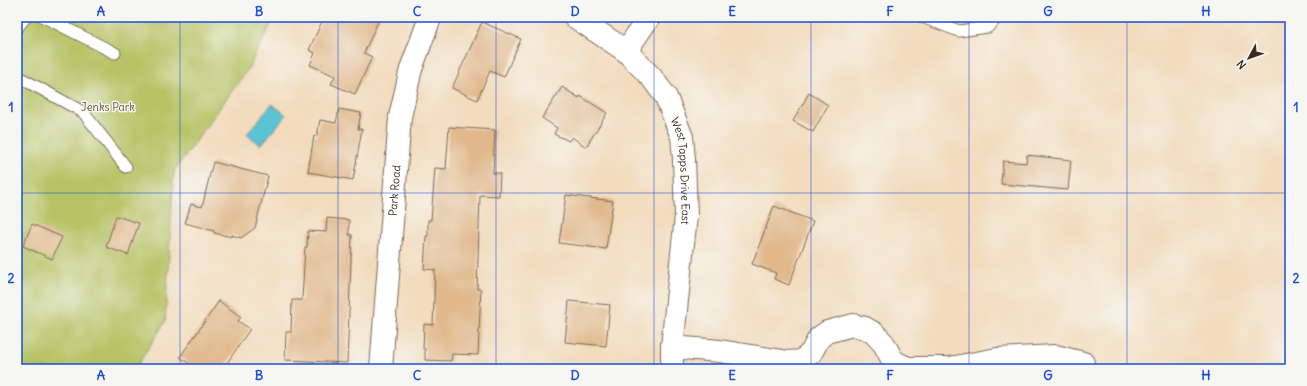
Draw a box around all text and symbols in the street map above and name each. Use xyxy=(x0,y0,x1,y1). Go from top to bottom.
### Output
text: A xyxy=(97,3,106,20)
text: B xyxy=(255,3,264,20)
text: C xyxy=(413,3,422,20)
text: D xyxy=(570,3,580,20)
text: E xyxy=(728,3,736,20)
text: F xyxy=(886,3,894,20)
text: G xyxy=(1043,3,1053,20)
text: H xyxy=(1201,3,1211,20)
north arrow xyxy=(1229,38,1269,78)
text: N xyxy=(1234,57,1249,72)
text: 1 xyxy=(8,99,14,116)
text: 1 xyxy=(1293,99,1299,116)
park label: Jenks Park xyxy=(81,100,135,114)
street label: West Tapps Drive East xyxy=(668,115,693,226)
street label: Park Road xyxy=(386,164,403,217)
text: 2 xyxy=(7,270,15,287)
text: 2 xyxy=(1292,270,1300,287)
text: A xyxy=(97,367,106,384)
text: B xyxy=(255,367,264,384)
text: C xyxy=(413,367,422,384)
text: D xyxy=(570,367,580,384)
text: E xyxy=(728,367,736,384)
text: F xyxy=(886,367,894,384)
text: G xyxy=(1043,367,1053,384)
text: H xyxy=(1201,367,1211,384)

